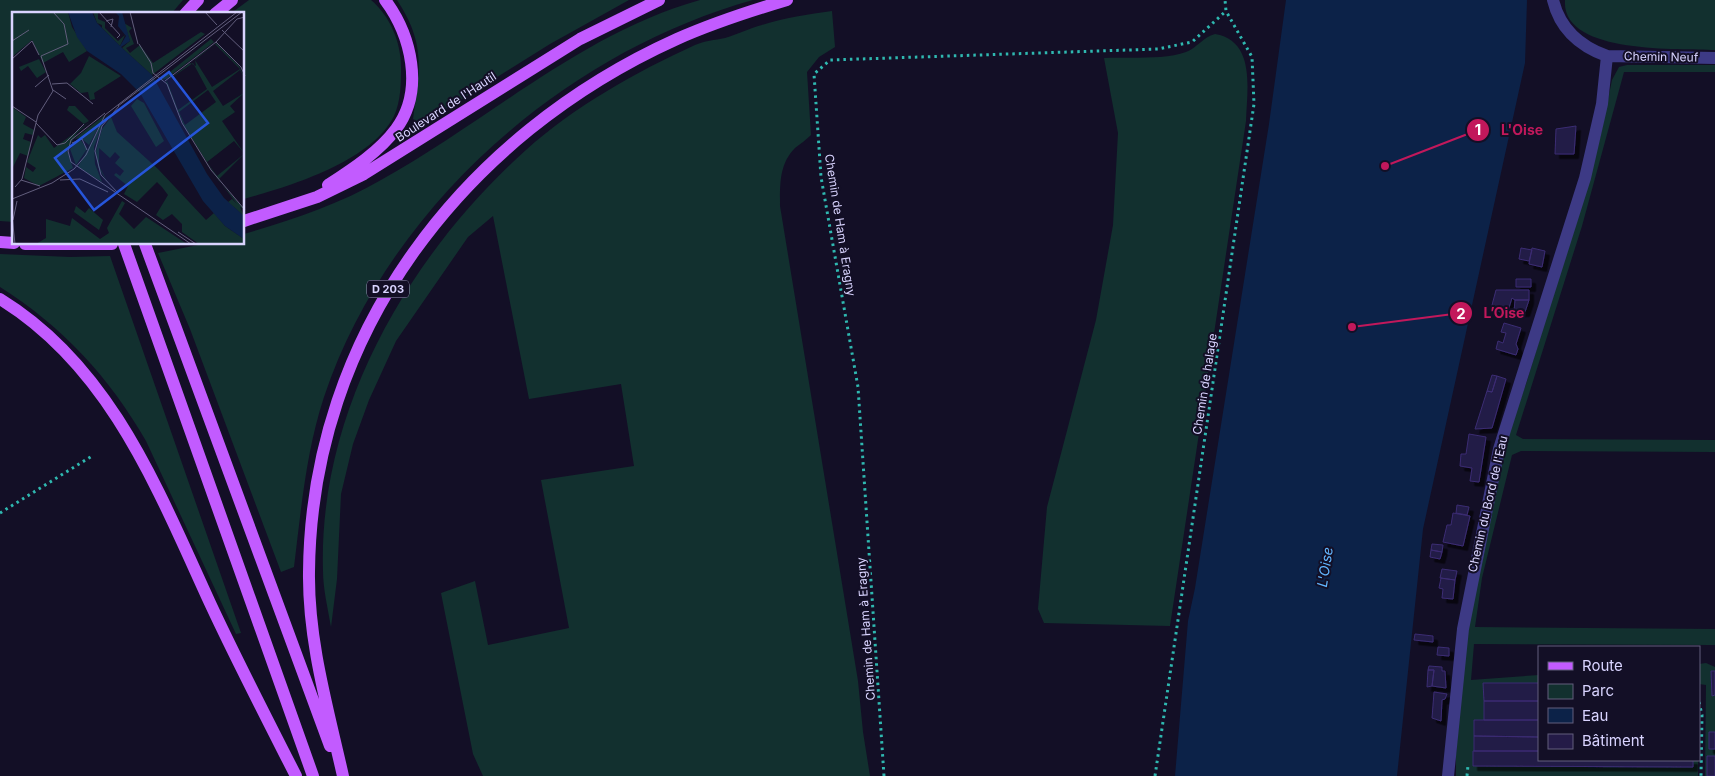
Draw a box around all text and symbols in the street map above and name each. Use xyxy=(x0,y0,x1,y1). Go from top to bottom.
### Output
inset map xyxy=(12,12,245,245)
street label: Chemin Neuf xyxy=(1624,48,1699,65)
street label: Boulevard de l'Hautil xyxy=(393,68,499,145)
callout: L'Oise xyxy=(1466,115,1553,144)
text: 1 xyxy=(1475,120,1481,139)
text: L'Oise xyxy=(1501,121,1543,138)
street label: Chemin de Ham à Eragny xyxy=(822,153,859,297)
road number: D 203 xyxy=(367,280,409,298)
callout: L’Oise xyxy=(1448,299,1534,328)
text: 2 xyxy=(1456,304,1466,323)
text: L’Oise xyxy=(1484,304,1524,321)
street label: Chemin de halage xyxy=(1189,332,1220,436)
street label: Chemin du Bord de l'Eau xyxy=(1464,434,1511,574)
water label: L'Oise xyxy=(1313,546,1336,588)
street label: Chemin de Ham à Eragny xyxy=(853,557,878,701)
legend xyxy=(1538,646,1700,761)
text: Route xyxy=(1582,656,1623,675)
text: Parc xyxy=(1582,681,1614,700)
text: Eau xyxy=(1582,706,1608,725)
text: Bâtiment xyxy=(1582,731,1645,750)

